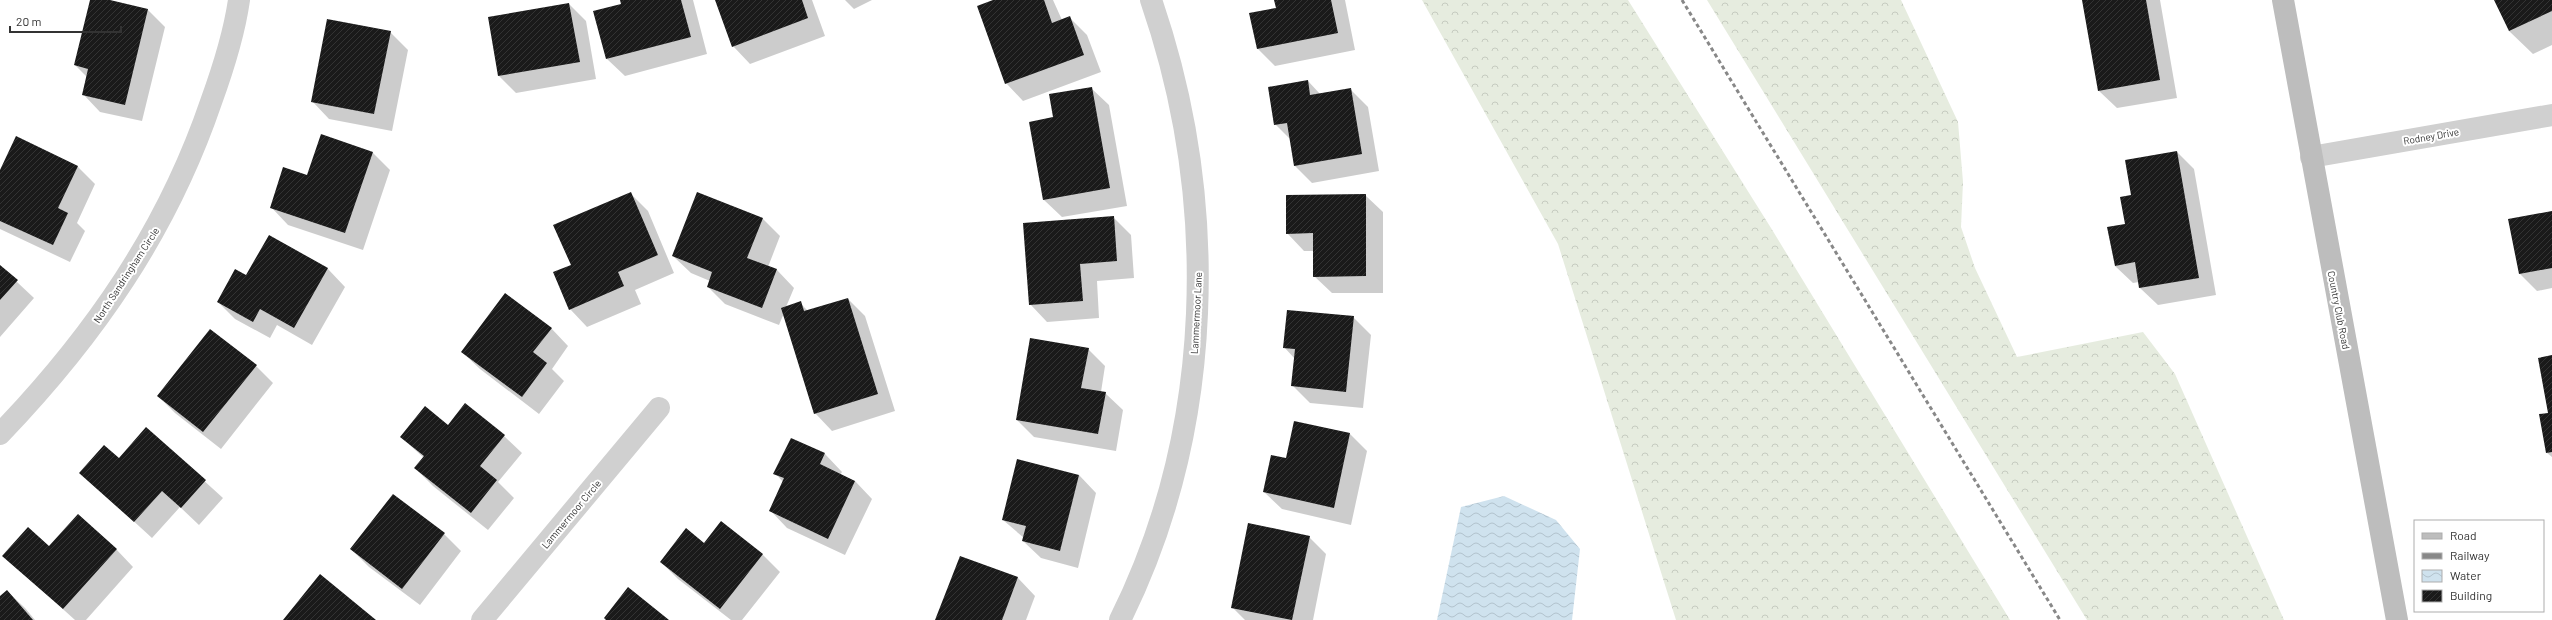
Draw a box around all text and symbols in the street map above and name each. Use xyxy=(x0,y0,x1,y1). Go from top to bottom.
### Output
scale bar xyxy=(10,8,121,34)
text: 20 m xyxy=(16,14,42,28)
street label: Rodney Drive xyxy=(2402,125,2460,147)
street label: North Sandringham Circle xyxy=(91,225,161,325)
street label: Country Club Road xyxy=(2326,270,2352,350)
street label: Lammermoor Lane xyxy=(1188,272,1204,354)
street label: Lammermoor Circle xyxy=(539,477,603,551)
legend xyxy=(2414,520,2544,612)
text: Road xyxy=(2450,528,2477,542)
text: Railway xyxy=(2450,548,2490,562)
text: Water xyxy=(2450,568,2482,582)
text: Building xyxy=(2450,588,2492,602)

